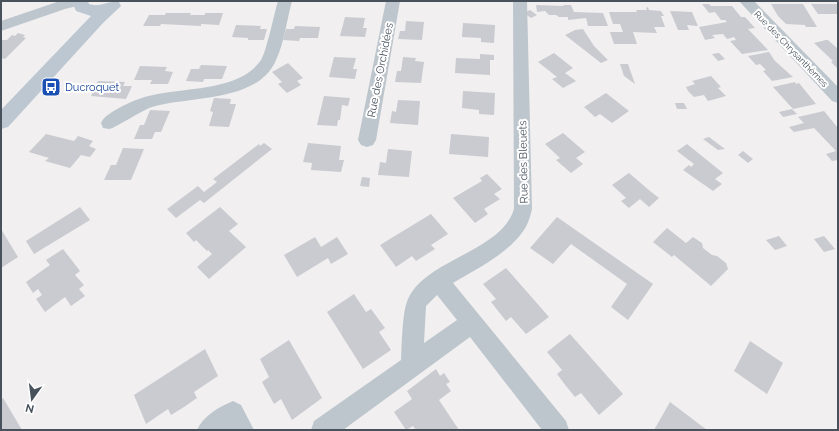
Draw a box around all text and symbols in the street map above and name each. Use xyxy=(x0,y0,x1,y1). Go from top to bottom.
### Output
street label: Rue des Chrysanthèmes xyxy=(752,9,830,89)
street label: Rue des Orchidées xyxy=(365,22,396,119)
bus stop icon: Ducroquet xyxy=(40,76,62,98)
place label: Ducroquet xyxy=(65,81,119,94)
street label: Rue des Bleuets xyxy=(516,120,531,204)
north arrow xyxy=(12,379,52,419)
text: N xyxy=(24,401,35,416)

